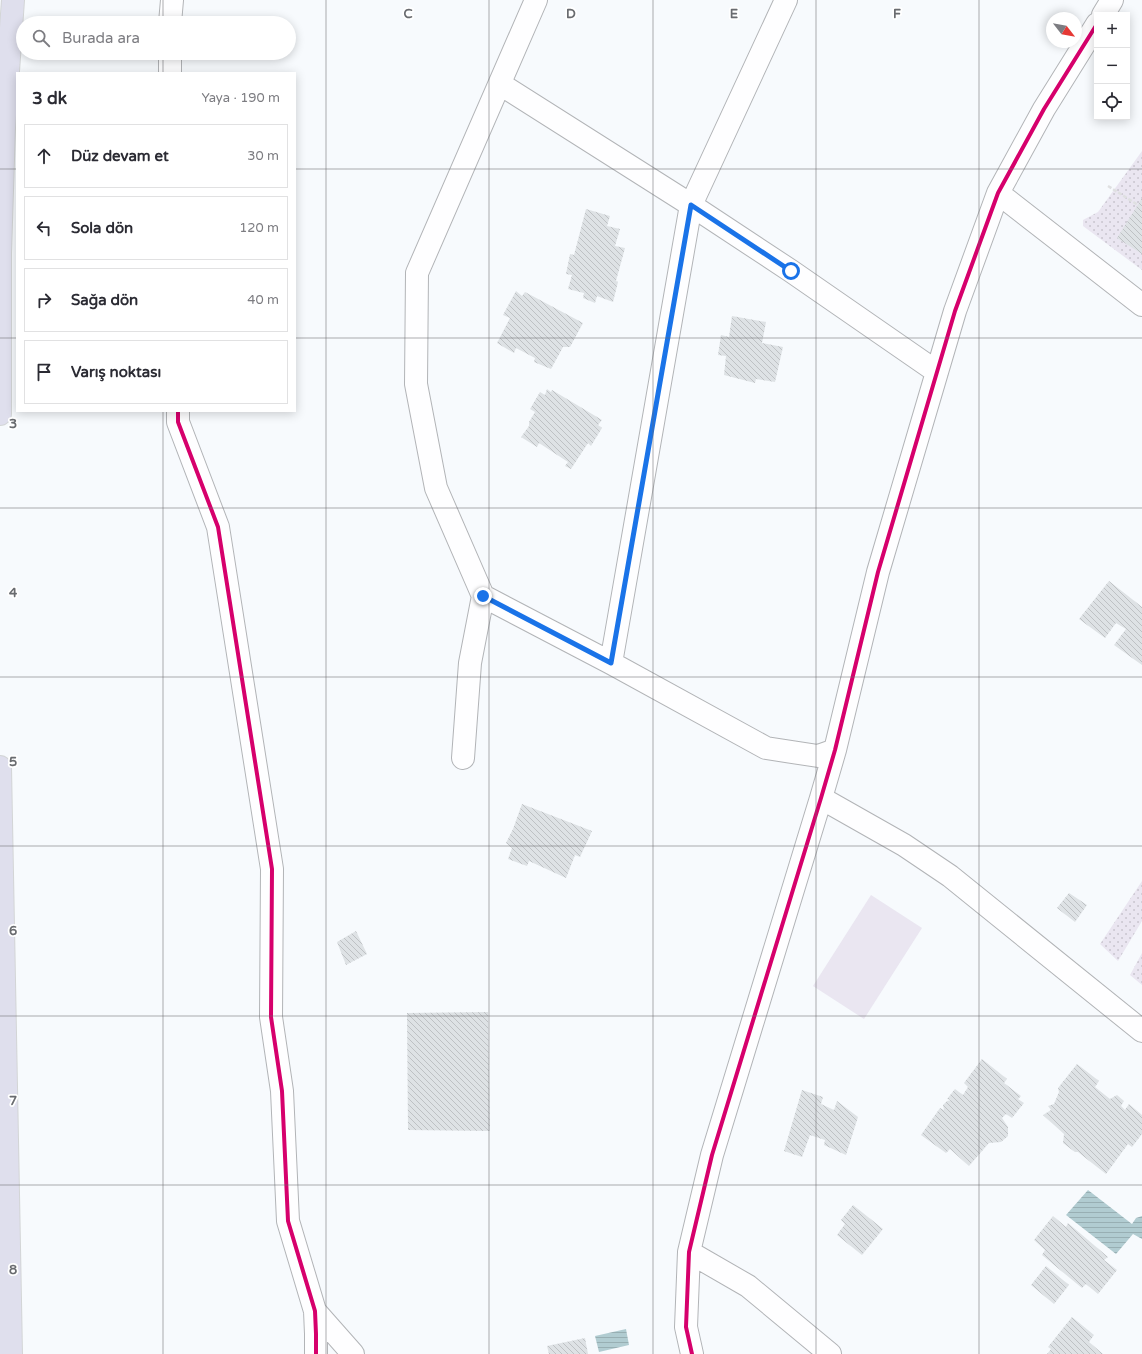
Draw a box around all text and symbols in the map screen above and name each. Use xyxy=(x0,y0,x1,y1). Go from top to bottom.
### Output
text: C xyxy=(403,6,413,22)
text: D xyxy=(566,6,576,22)
text: E xyxy=(730,6,738,22)
text: F xyxy=(893,6,901,22)
north arrow xyxy=(1046,12,1082,48)
map controls xyxy=(1094,12,1130,120)
button: + xyxy=(1094,12,1130,48)
search box xyxy=(16,16,296,60)
icon: search xyxy=(30,27,52,49)
text: Burada ara xyxy=(62,29,140,47)
button: − xyxy=(1094,48,1130,84)
button: locate xyxy=(1094,84,1130,120)
text: 3 dk xyxy=(32,88,67,109)
text: Yaya · 190 m xyxy=(201,90,280,106)
icon: ahead xyxy=(33,145,55,167)
text: Düz devam et xyxy=(71,147,169,165)
text: 30 m xyxy=(247,148,279,164)
icon: left xyxy=(33,217,55,239)
text: Sola dön xyxy=(71,219,133,237)
text: 120 m xyxy=(239,220,279,236)
route start xyxy=(782,262,800,280)
icon: right xyxy=(33,289,55,311)
text: Sağa dön xyxy=(71,291,138,309)
text: 40 m xyxy=(247,292,279,308)
icon: arrive xyxy=(33,361,55,383)
text: Varış noktası xyxy=(71,363,161,381)
text: 3 xyxy=(9,416,17,432)
text: 4 xyxy=(9,585,18,601)
route end xyxy=(474,587,492,605)
text: 5 xyxy=(9,754,17,770)
text: 6 xyxy=(9,923,17,939)
text: 7 xyxy=(9,1093,17,1109)
text: 8 xyxy=(9,1262,17,1278)

